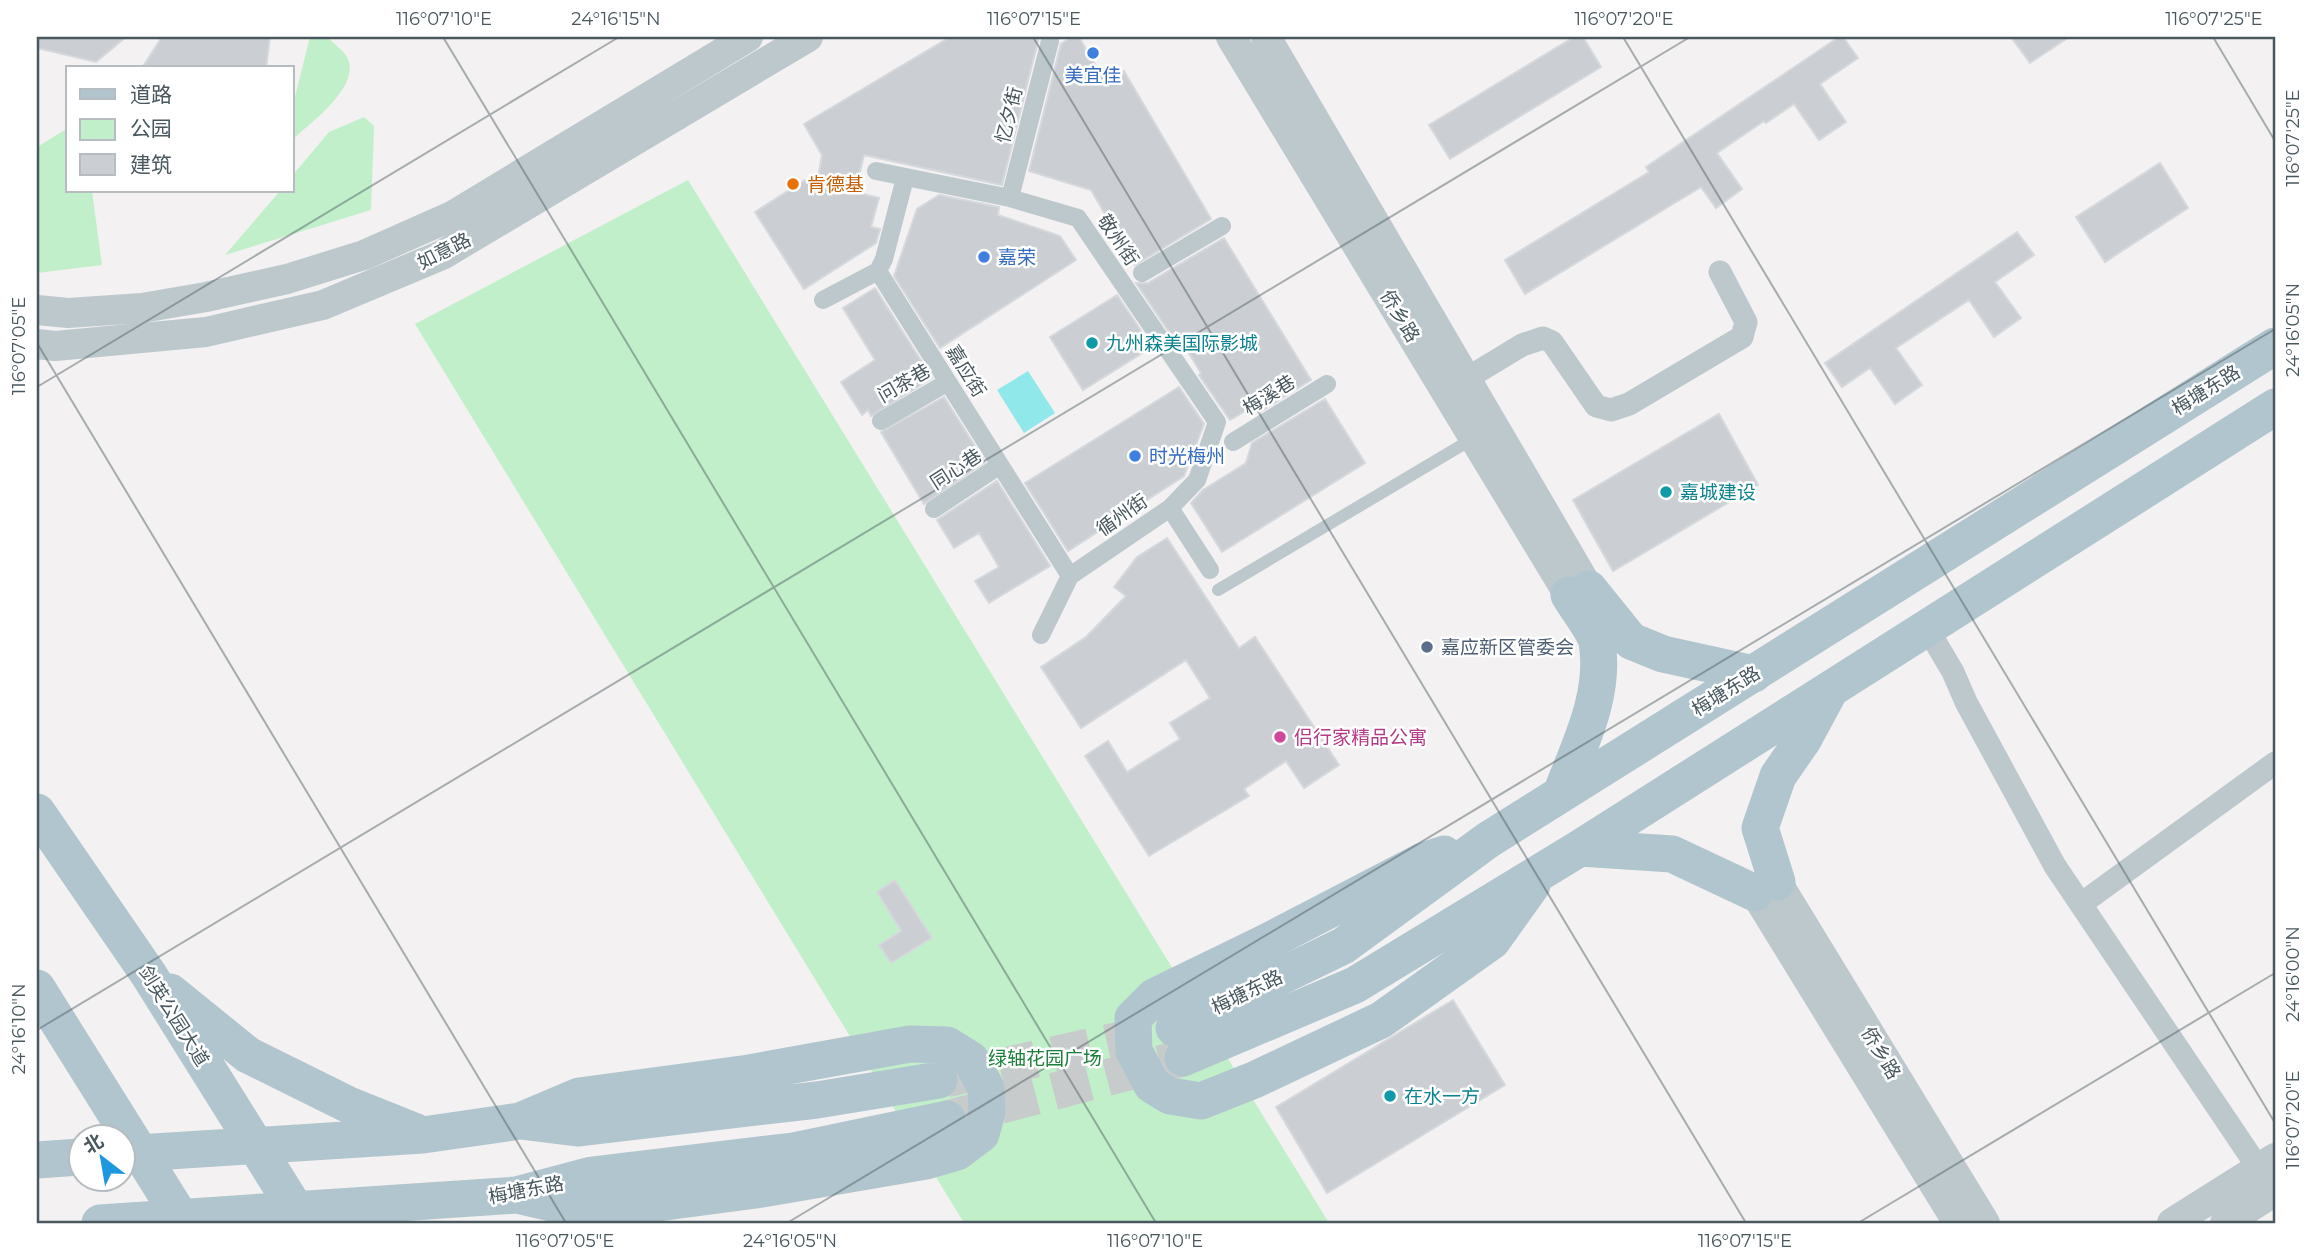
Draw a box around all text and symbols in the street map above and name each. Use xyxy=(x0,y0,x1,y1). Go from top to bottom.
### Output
text: 116°07'10"E xyxy=(396,8,492,30)
text: 24°16'15"N xyxy=(571,8,661,30)
text: 116°07'15"E xyxy=(987,8,1081,30)
text: 116°07'20"E xyxy=(1574,8,1674,30)
text: 116°07'25"E xyxy=(2165,8,2263,30)
marker: 美宜佳 xyxy=(1085,45,1101,61)
place label: 美宜佳 xyxy=(1064,64,1122,87)
legend xyxy=(66,66,294,192)
text: 道路 xyxy=(130,82,172,107)
street label: 忆夕街 xyxy=(991,85,1027,145)
text: 116°07'25"E xyxy=(2282,89,2304,187)
text: 公园 xyxy=(130,116,172,141)
text: 建筑 xyxy=(130,152,172,177)
place label: 肯德基 xyxy=(807,173,864,196)
marker: 肯德基 xyxy=(785,176,801,192)
street label: 敬州街 xyxy=(1093,210,1143,270)
street label: 如意路 xyxy=(413,228,475,274)
place label: 嘉荣 xyxy=(998,246,1036,269)
marker: 嘉荣 xyxy=(976,249,992,265)
text: 24°16'05"N xyxy=(2282,283,2304,377)
street label: 侨乡路 xyxy=(1375,286,1425,346)
text: 116°07'05"E xyxy=(8,297,30,395)
place label: 九州森美国际影城 xyxy=(1106,332,1258,355)
marker: 九州森美国际影城 xyxy=(1084,335,1100,351)
street label: 嘉应街 xyxy=(941,341,991,401)
street label: 问茶巷 xyxy=(874,359,934,407)
street label: 梅塘东路 xyxy=(2168,360,2244,420)
street label: 梅溪巷 xyxy=(1239,370,1299,420)
street label: 同心巷 xyxy=(926,444,986,494)
place label: 时光梅州 xyxy=(1149,445,1225,468)
marker: 时光梅州 xyxy=(1127,448,1143,464)
place label: 嘉城建设 xyxy=(1680,481,1756,504)
marker: 嘉城建设 xyxy=(1658,484,1674,500)
street label: 循州街 xyxy=(1092,489,1152,541)
place label: 嘉应新区管委会 xyxy=(1441,636,1574,659)
marker: 嘉应新区管委会 xyxy=(1419,639,1435,655)
street label: 梅塘东路 xyxy=(1688,661,1764,721)
place label: 侣行家精品公寓 xyxy=(1294,726,1427,749)
marker: 侣行家精品公寓 xyxy=(1272,729,1288,745)
text: 24°16'00"N xyxy=(2282,926,2304,1022)
street label: 剑英公园大道 xyxy=(134,962,214,1070)
street label: 梅塘东路 xyxy=(1208,965,1286,1019)
text: 24°16'10"N xyxy=(8,983,30,1075)
street label: 侨乡路 xyxy=(1856,1023,1906,1083)
park label: 绿轴花园广场 xyxy=(988,1047,1102,1070)
text: 116°07'20"E xyxy=(2282,1070,2304,1170)
place label: 在水一方 xyxy=(1404,1085,1480,1108)
marker: 在水一方 xyxy=(1382,1088,1398,1104)
north arrow xyxy=(66,1124,136,1194)
text: 北 xyxy=(79,1129,108,1159)
street label: 梅塘东路 xyxy=(486,1171,566,1209)
text: 116°07'05"E xyxy=(516,1230,614,1252)
text: 24°16'05"N xyxy=(743,1230,837,1252)
text: 116°07'10"E xyxy=(1107,1230,1203,1252)
text: 116°07'15"E xyxy=(1698,1230,1792,1252)

